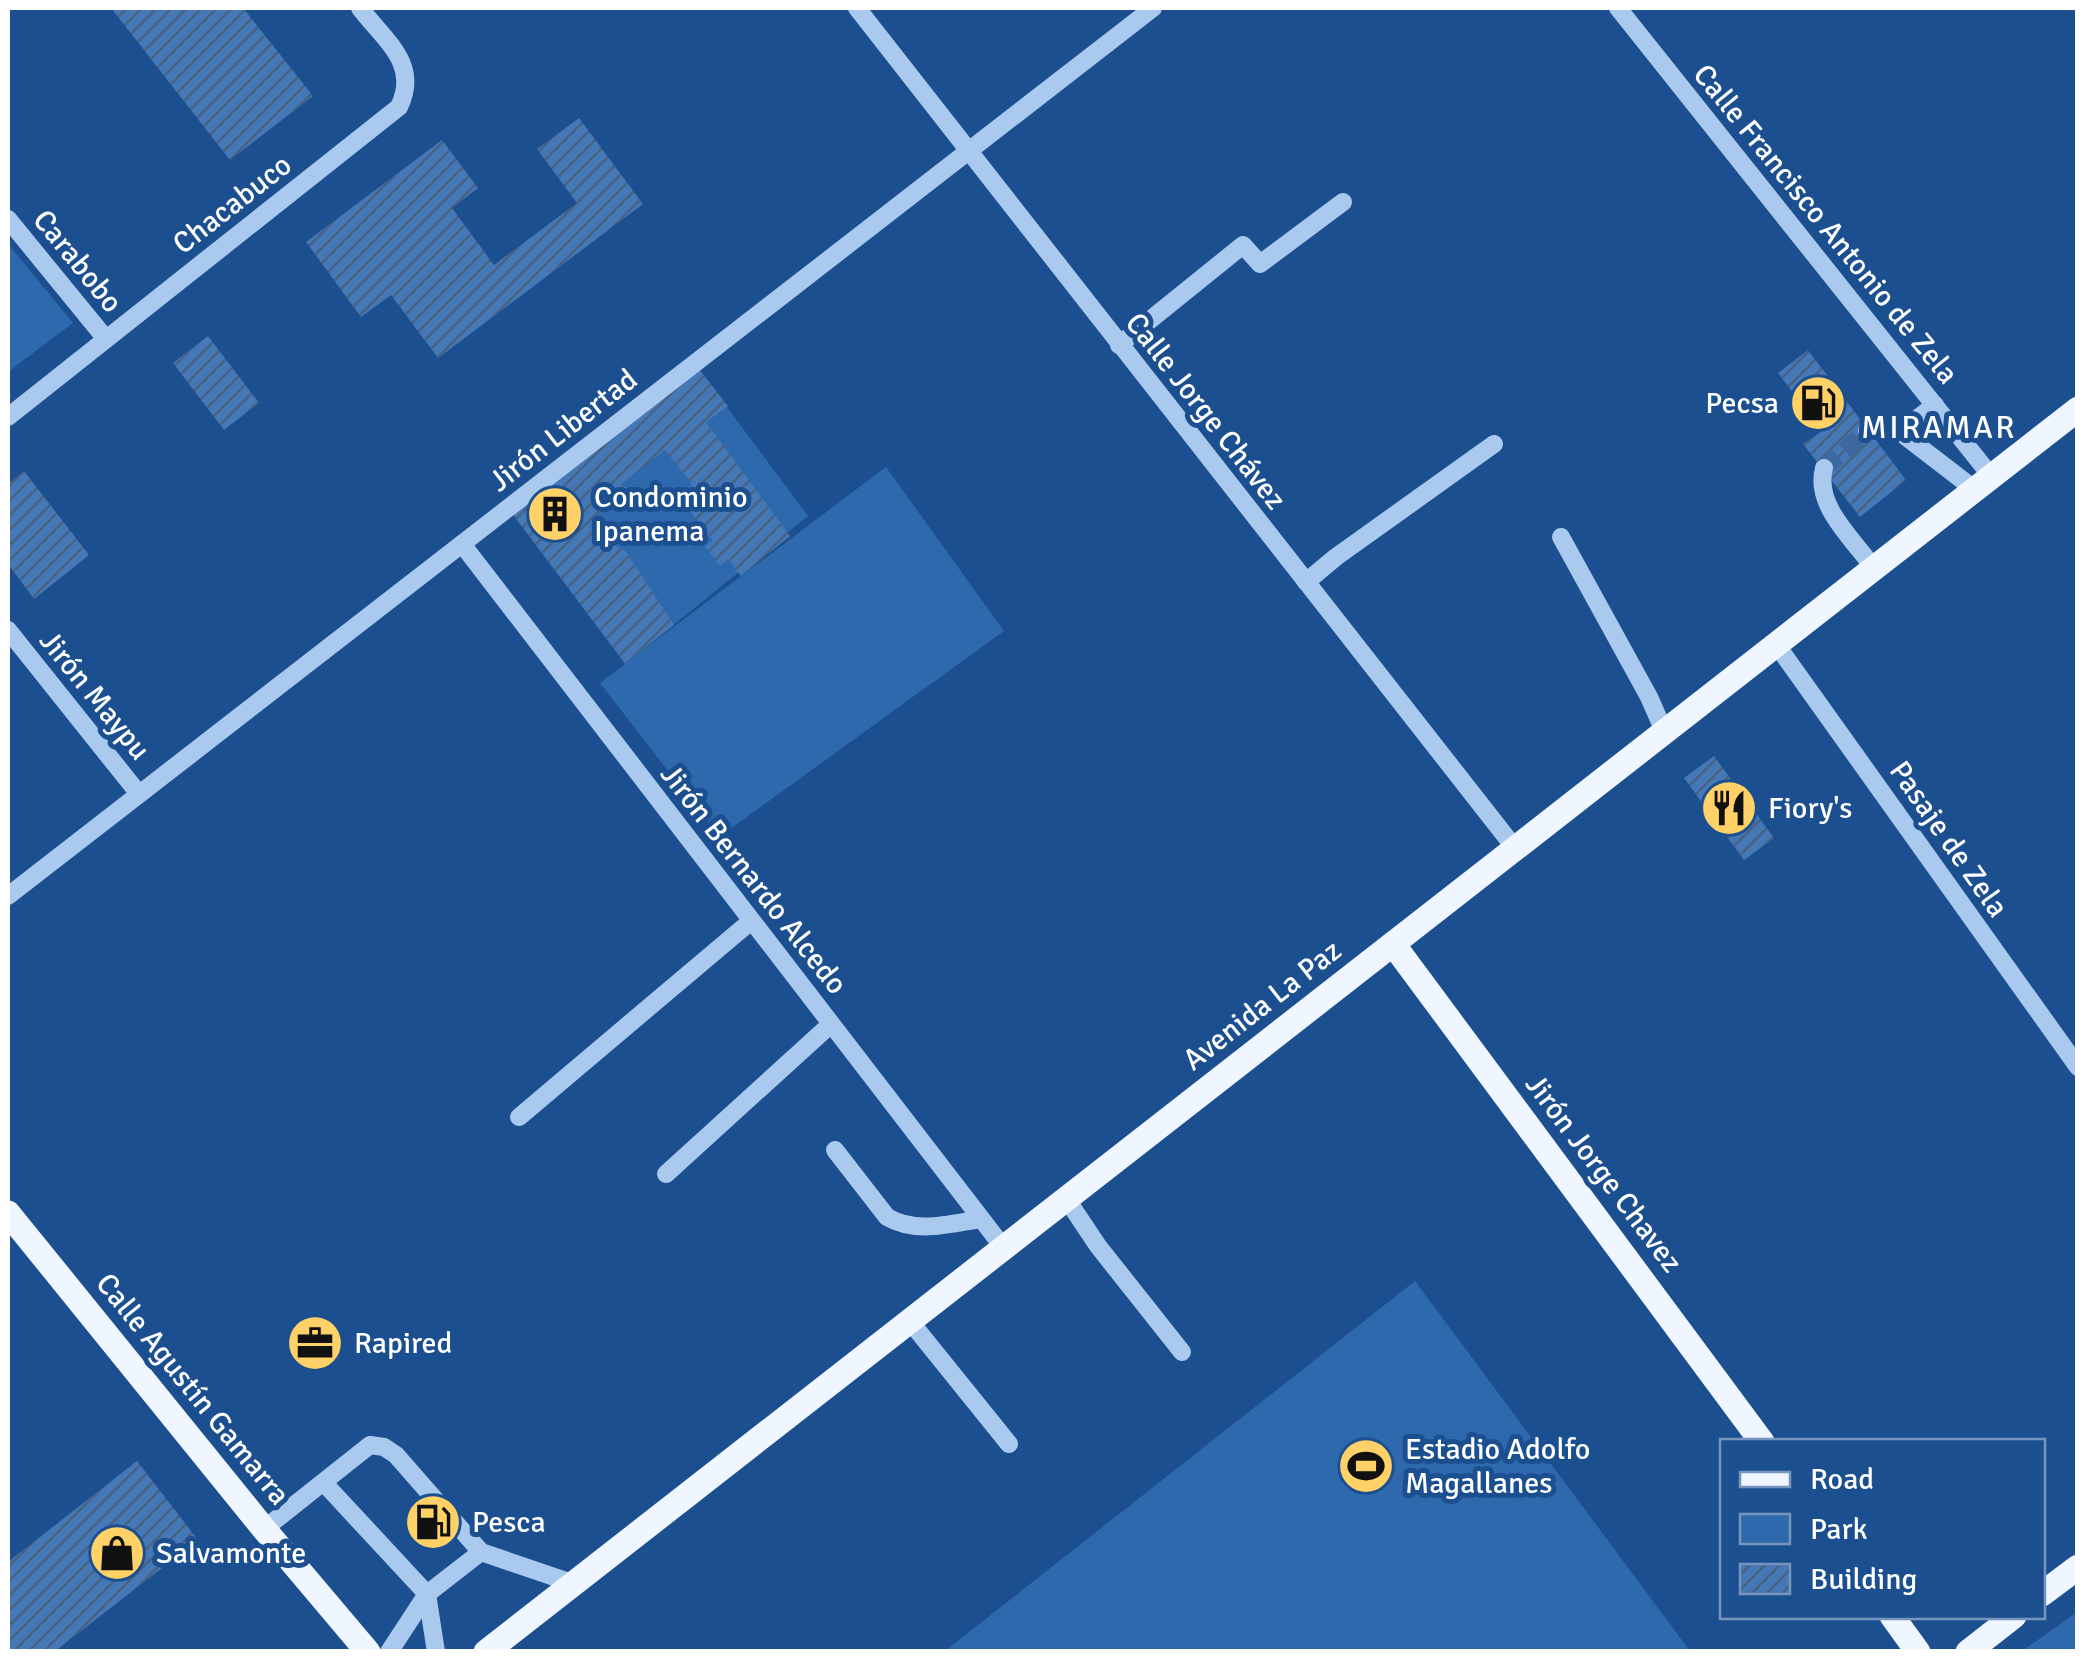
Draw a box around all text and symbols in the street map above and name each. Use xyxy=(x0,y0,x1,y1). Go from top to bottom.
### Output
street label: Calle Francisco Antonio de Zela xyxy=(1685,57,1966,392)
street label: Chacabuco xyxy=(166,147,299,262)
street label: Carabobo xyxy=(25,202,130,320)
street label: Calle Jorge Chávez xyxy=(1117,305,1294,517)
street label: Jirón Libertad xyxy=(482,361,645,500)
fuel station icon: Pecsa xyxy=(1788,373,1848,433)
place label: Pecsa xyxy=(1705,385,1779,422)
district label: MIRAMAR xyxy=(1861,408,2017,447)
place label: Condominio Ipanema xyxy=(594,479,748,550)
building icon: Condominio Ipanema xyxy=(525,484,585,544)
street label: Jirón Maypu xyxy=(31,623,158,768)
street label: Pasaje de Zela xyxy=(1881,754,2016,925)
street label: Jirón Bernardo Alcedo xyxy=(652,757,855,1002)
restaurant icon: Fiory's xyxy=(1699,778,1759,838)
place label: Fiory's xyxy=(1768,790,1853,827)
street label: Avenida La Paz xyxy=(1176,932,1349,1079)
street label: Jirón Jorge Chavez xyxy=(1517,1067,1690,1280)
street label: Calle Agustín Gamarra xyxy=(88,1266,298,1513)
office icon: Rapired xyxy=(285,1313,345,1373)
place label: Rapired xyxy=(354,1325,452,1362)
place label: Estadio Adolfo Magallanes xyxy=(1405,1431,1590,1502)
sports icon: Estadio Adolfo Magallanes xyxy=(1336,1436,1396,1496)
legend xyxy=(1720,1439,2045,1619)
text: Road xyxy=(1810,1461,1874,1498)
fuel station icon: Pesca xyxy=(403,1492,463,1552)
place label: Pesca xyxy=(472,1504,546,1541)
text: Park xyxy=(1810,1511,1868,1548)
shop icon: Salvamonte xyxy=(87,1523,147,1583)
place label: Salvamonte xyxy=(156,1535,306,1572)
text: Building xyxy=(1810,1561,1917,1598)

